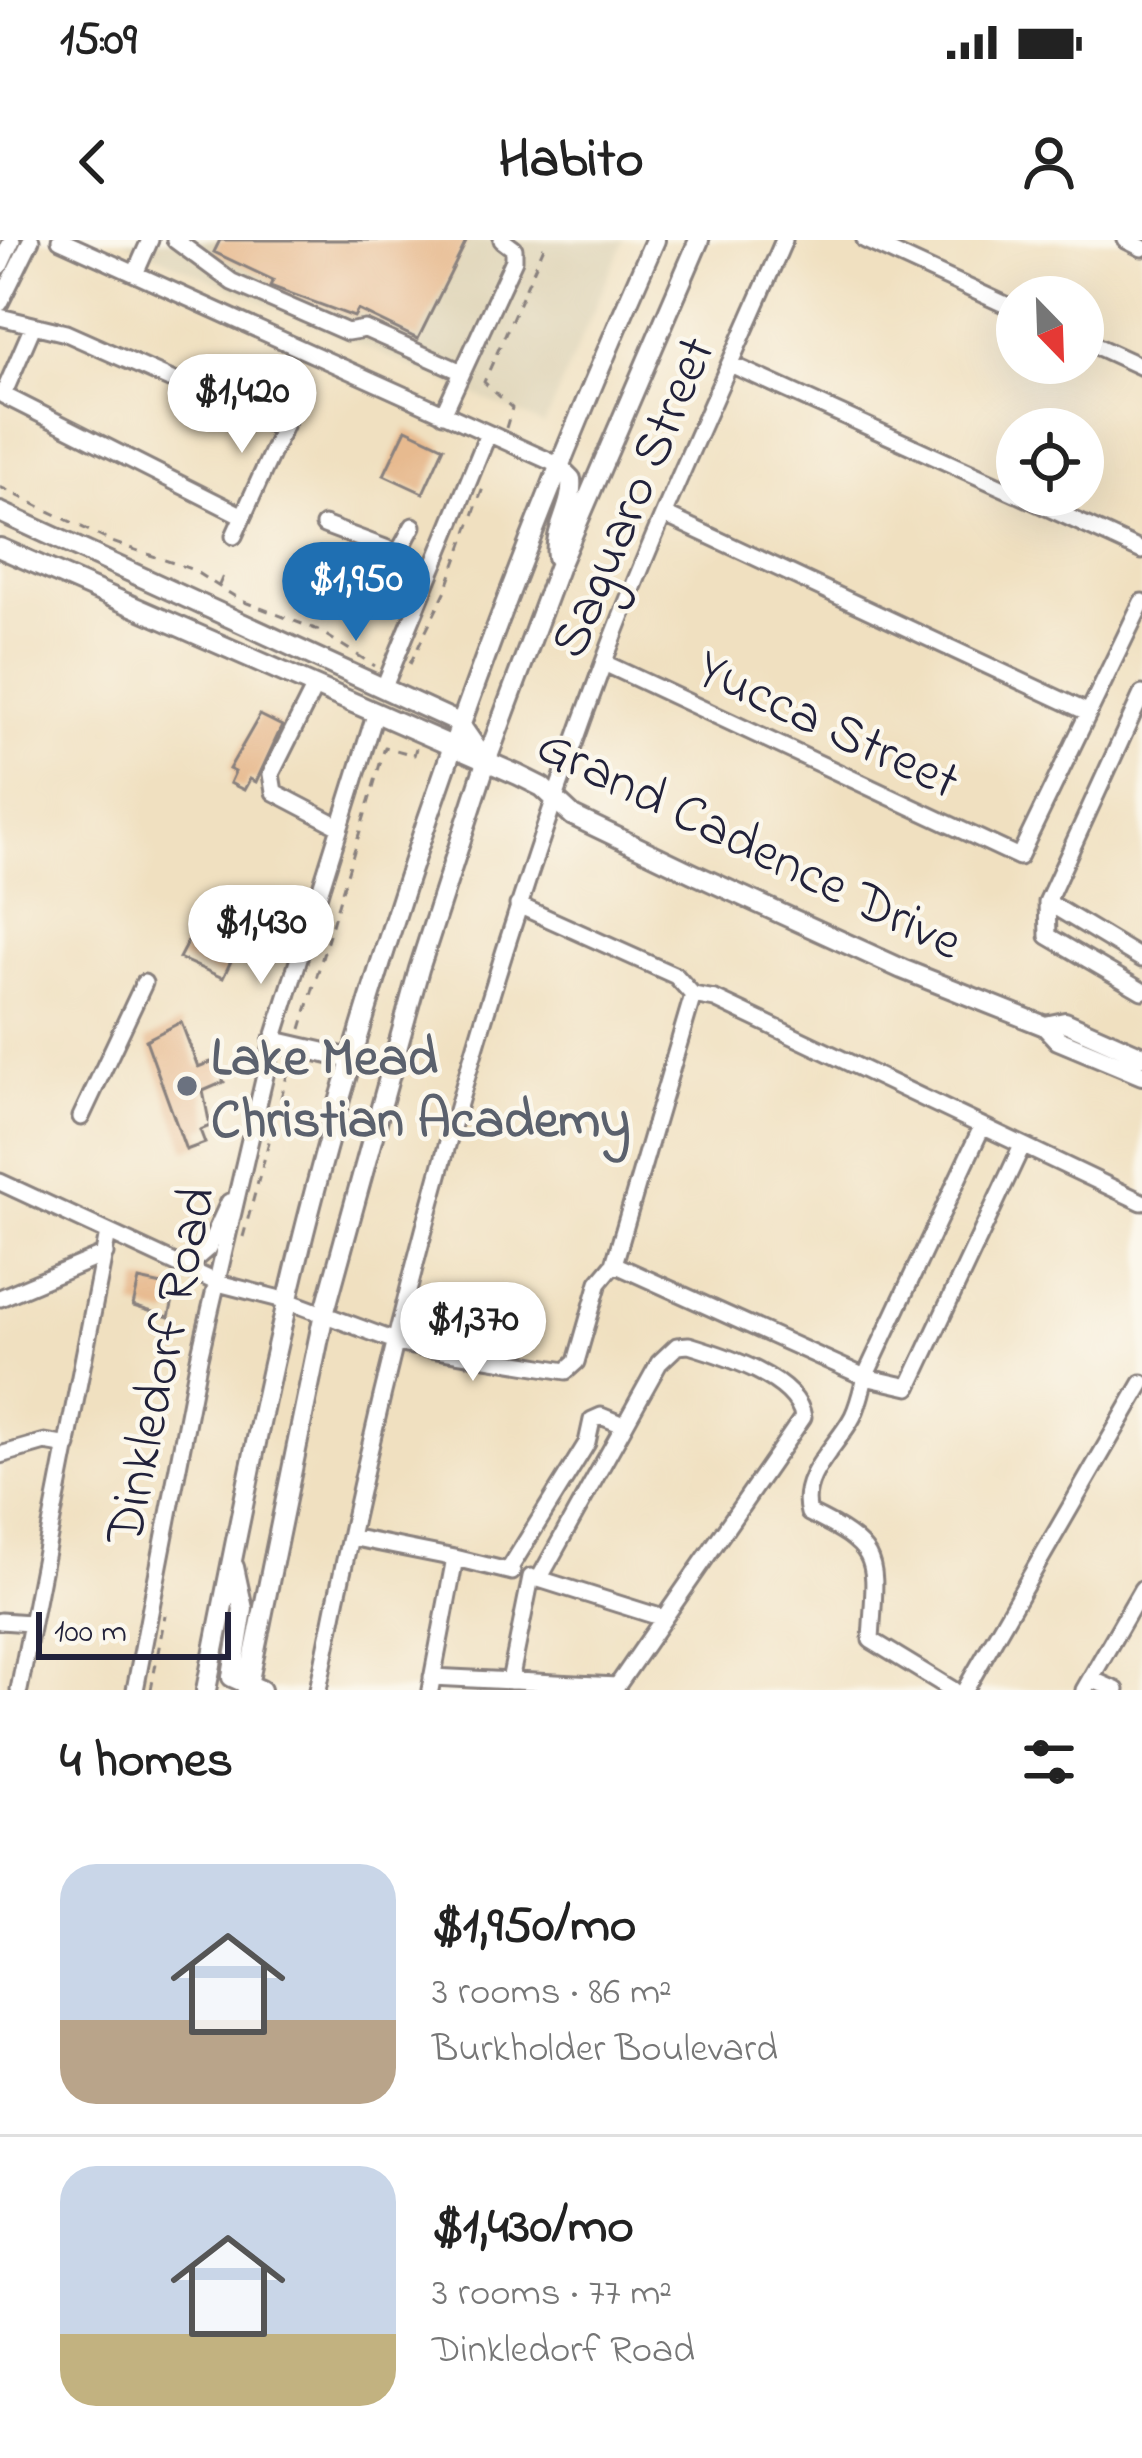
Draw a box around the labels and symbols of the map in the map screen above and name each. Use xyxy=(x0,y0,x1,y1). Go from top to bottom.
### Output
north arrow xyxy=(996,276,1104,384)
street label: Saguaro Street xyxy=(533,326,739,672)
pin: $1,420 xyxy=(144,354,340,456)
pin: $1,950 xyxy=(258,542,454,644)
street label: Yucca Street xyxy=(682,632,971,822)
street label: Grand Cadence Drive xyxy=(522,710,975,984)
pin: $1,430 xyxy=(163,885,359,987)
place label: Lake Mead Christian Academy xyxy=(211,1022,630,1163)
marker: Lake Mead Christian Academy xyxy=(174,1073,200,1099)
street label: Dinkledorf Road xyxy=(87,1180,240,1554)
pin: $1,370 xyxy=(375,1282,571,1384)
scale bar xyxy=(36,1606,231,1659)

